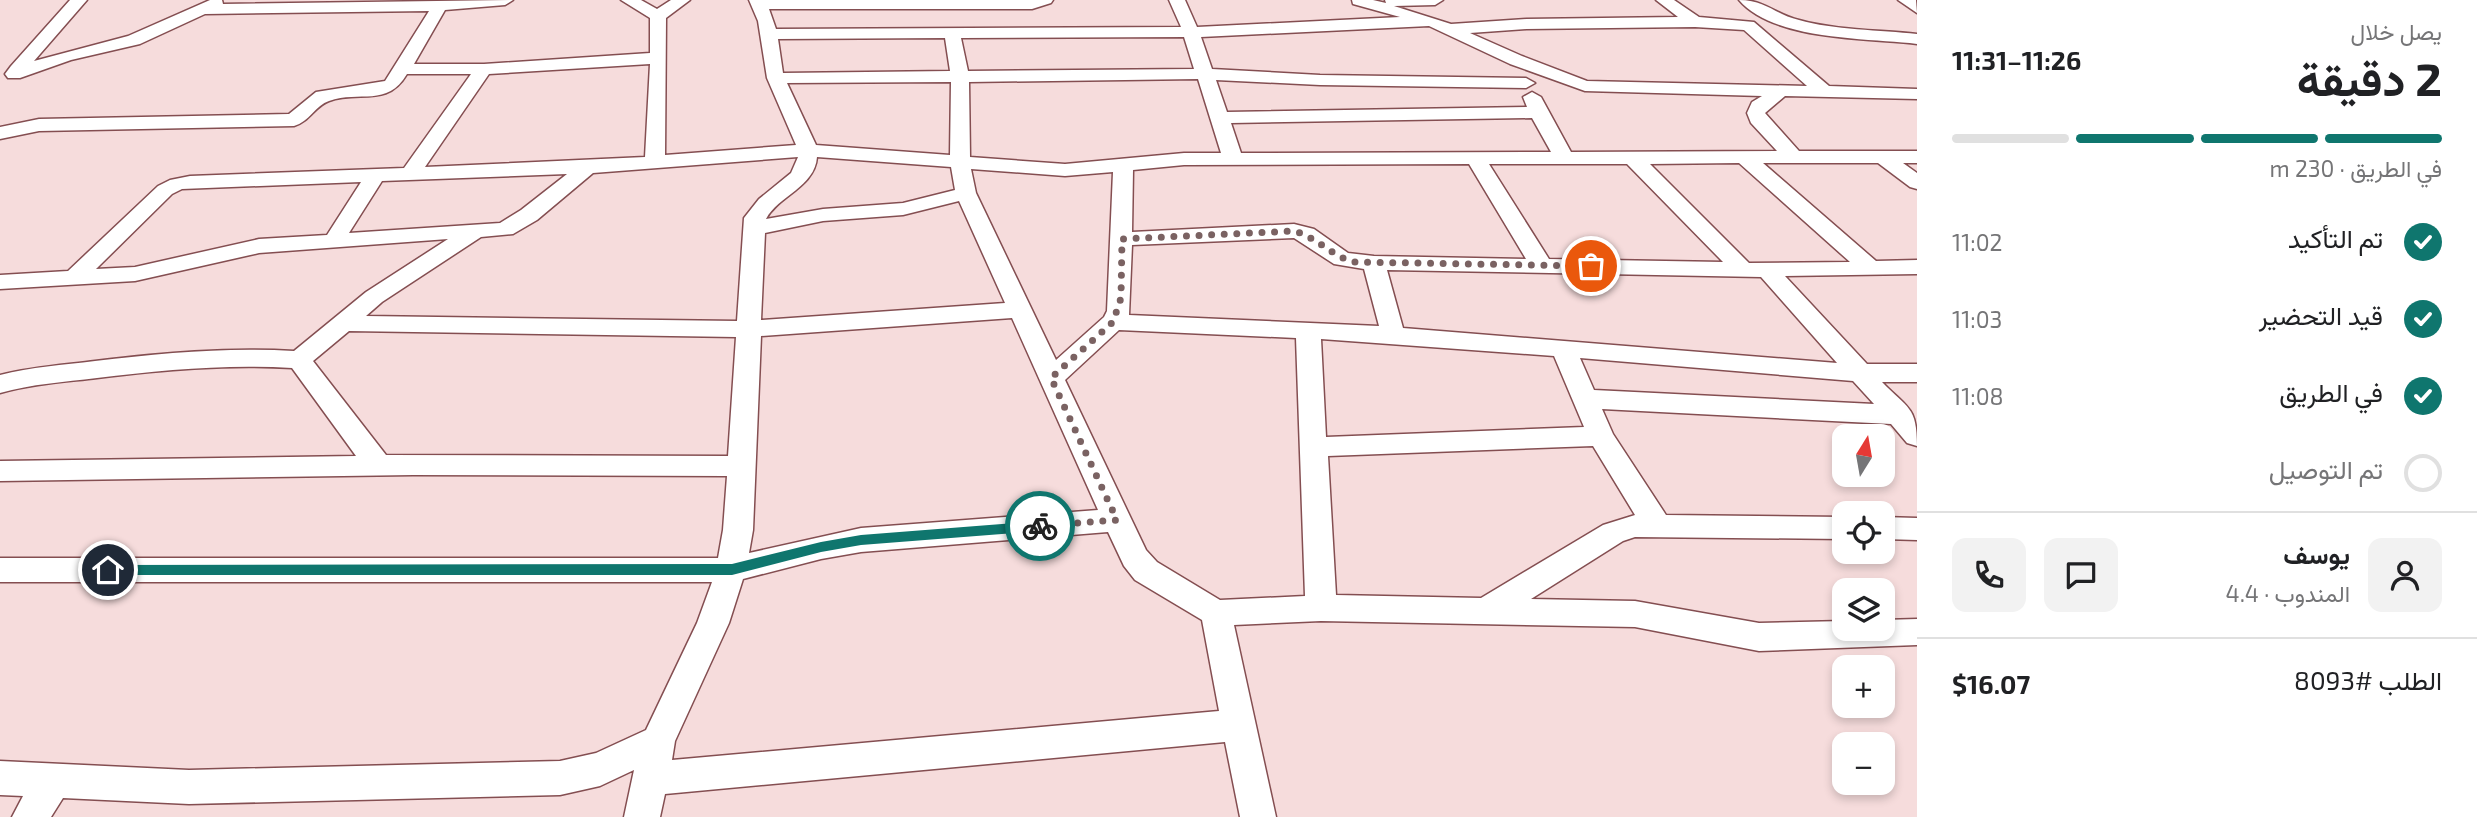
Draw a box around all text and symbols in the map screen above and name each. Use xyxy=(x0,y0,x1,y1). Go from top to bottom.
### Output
text: يصل خلال xyxy=(2351,17,2442,45)
text: 11:26–11:31 xyxy=(1952,44,2081,75)
text: 2 دقيقة xyxy=(2297,50,2442,105)
text: في الطريق · 230 m xyxy=(2270,154,2442,182)
text: تم التأكيد xyxy=(2288,222,2383,253)
icon: check xyxy=(2404,223,2442,261)
text: 11:02 xyxy=(1952,228,2003,256)
pin xyxy=(1561,236,1621,296)
icon: bag xyxy=(1572,247,1610,285)
text: قيد التحضير xyxy=(2259,299,2383,330)
icon: check xyxy=(2404,300,2442,338)
text: 11:03 xyxy=(1952,305,2002,333)
text: في الطريق xyxy=(2279,376,2383,407)
icon: check xyxy=(2404,377,2442,415)
text: 11:08 xyxy=(1952,382,2004,410)
north arrow xyxy=(1832,424,1895,486)
map controls xyxy=(1832,424,1895,795)
text: تم التوصيل xyxy=(2269,453,2383,484)
courier xyxy=(1005,491,1075,561)
button: locate xyxy=(1832,501,1895,564)
icon: bike xyxy=(1021,507,1059,545)
button: phone xyxy=(1952,538,2026,612)
button: chat xyxy=(2044,538,2118,612)
text: يوسف xyxy=(2283,538,2350,569)
button: person xyxy=(2368,538,2442,612)
pin xyxy=(78,540,138,600)
icon: home xyxy=(89,551,127,589)
button: layers xyxy=(1832,578,1895,641)
text: المندوب · 4.4 xyxy=(2225,579,2350,607)
button: + xyxy=(1832,655,1895,718)
text: الطلب #8093 xyxy=(2294,664,2442,695)
text: $16.07 xyxy=(1952,668,2030,699)
button: − xyxy=(1832,732,1895,795)

